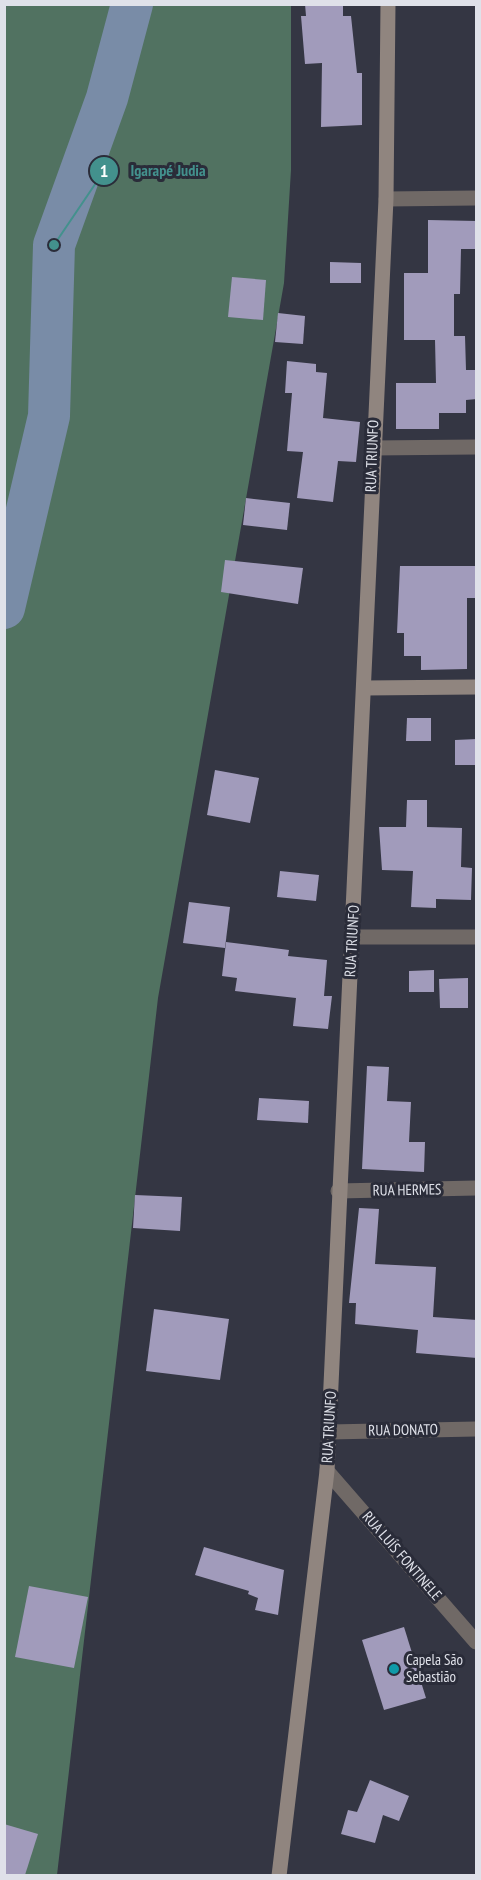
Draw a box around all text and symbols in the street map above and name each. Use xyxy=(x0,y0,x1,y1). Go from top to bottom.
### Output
callout: Igarapé Judia xyxy=(89,154,218,188)
text: 1 xyxy=(100,159,108,182)
text: Igarapé Judia xyxy=(130,160,206,180)
street label: RUA TRIUNFO xyxy=(361,420,382,492)
street label: RUA TRIUNFO xyxy=(340,904,363,977)
street label: RUA HERMES xyxy=(372,1179,442,1200)
street label: RUA TRIUNFO xyxy=(317,1390,340,1463)
street label: RUA DONATO xyxy=(368,1419,438,1440)
street label: RUA LUÍS FONTINELE xyxy=(359,1507,446,1604)
place label: Capela São Sebastião xyxy=(406,1650,463,1686)
marker: Capela São Sebastião xyxy=(387,1662,401,1676)

